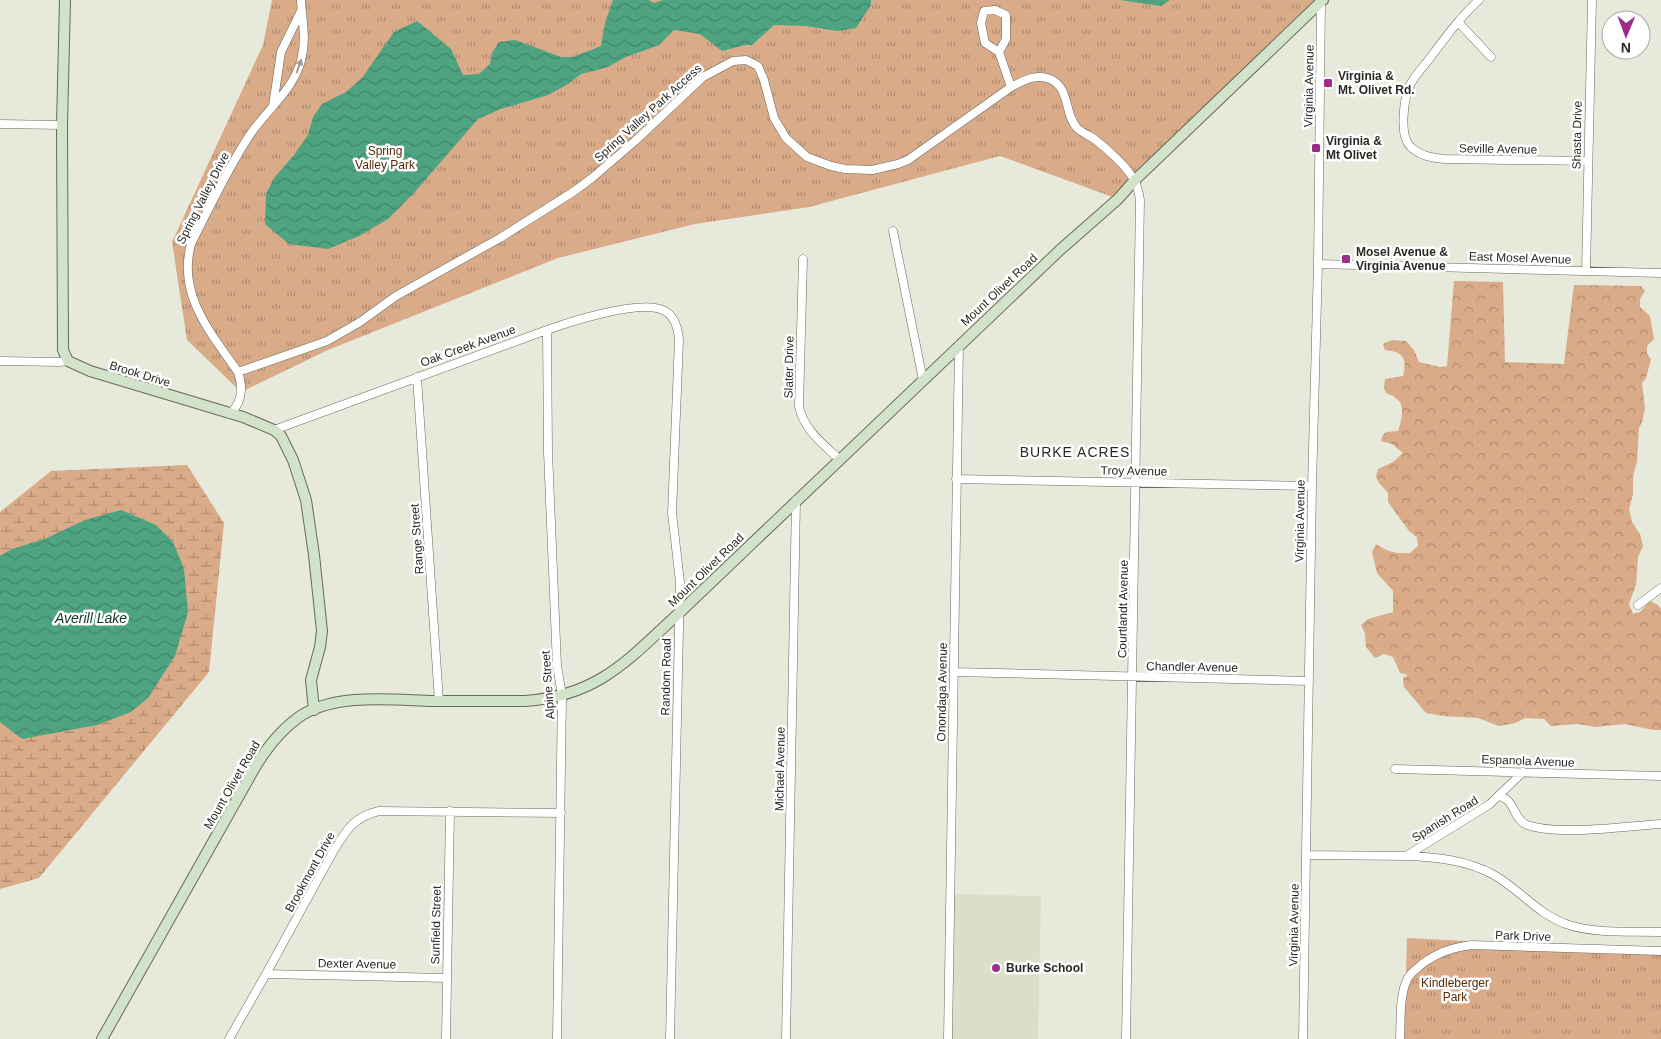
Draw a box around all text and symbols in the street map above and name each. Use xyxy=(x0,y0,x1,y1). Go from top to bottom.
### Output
north arrow xyxy=(1601,10,1651,60)
text: N xyxy=(1621,40,1631,56)
street label: Virginia Avenue xyxy=(1301,44,1317,128)
one-way arrow xyxy=(296,58,303,73)
street label: Spring Valley Park Access xyxy=(592,61,704,165)
place label: Virginia & Mt. Olivet Rd. xyxy=(1338,69,1415,97)
marker: Virginia & Mt. Olivet Rd. xyxy=(1322,77,1334,89)
street label: Shasta Drive xyxy=(1569,100,1585,169)
place label: Virginia & Mt Olivet xyxy=(1326,134,1382,162)
street label: Seville Avenue xyxy=(1459,141,1538,157)
marker: Virginia & Mt Olivet xyxy=(1310,142,1322,154)
park label: Spring Valley Park xyxy=(355,144,416,172)
street label: Spring Valley Drive xyxy=(174,149,232,246)
place label: Mosel Avenue & Virginia Avenue xyxy=(1356,245,1448,273)
street label: East Mosel Avenue xyxy=(1469,249,1572,267)
street label: Mount Olivet Road xyxy=(958,251,1040,329)
marker: Mosel Avenue & Virginia Avenue xyxy=(1340,253,1352,265)
street label: Oak Creek Avenue xyxy=(418,322,518,370)
street label: Slater Drive xyxy=(781,335,797,398)
street label: Brook Drive xyxy=(108,358,172,390)
district label: BURKE ACRES xyxy=(1020,444,1130,460)
street label: Troy Avenue xyxy=(1101,463,1168,479)
street label: Virginia Avenue xyxy=(1292,479,1308,563)
street label: Range Street xyxy=(408,503,426,575)
street label: Mount Olivet Road xyxy=(665,530,747,610)
street label: Courtlandt Avenue xyxy=(1115,559,1131,658)
water label: Averill Lake xyxy=(54,610,127,626)
street label: Random Road xyxy=(658,638,674,716)
street label: Onondaga Avenue xyxy=(934,642,950,742)
street label: Alpine Street xyxy=(539,650,557,720)
street label: Chandler Avenue xyxy=(1146,659,1238,675)
street label: Michael Avenue xyxy=(772,726,788,811)
street label: Mount Olivet Road xyxy=(201,738,263,832)
street label: Espanola Avenue xyxy=(1481,752,1575,770)
street label: Spanish Road xyxy=(1409,793,1481,845)
street label: Brookmont Drive xyxy=(282,829,338,914)
street label: Virginia Avenue xyxy=(1286,883,1302,967)
street label: Sunfield Street xyxy=(428,885,444,964)
street label: Park Drive xyxy=(1495,928,1552,944)
street label: Dexter Avenue xyxy=(318,956,397,972)
place label: Burke School xyxy=(1006,961,1083,975)
marker: Burke School xyxy=(990,962,1002,974)
park label: Kindleberger Park xyxy=(1421,976,1489,1004)

